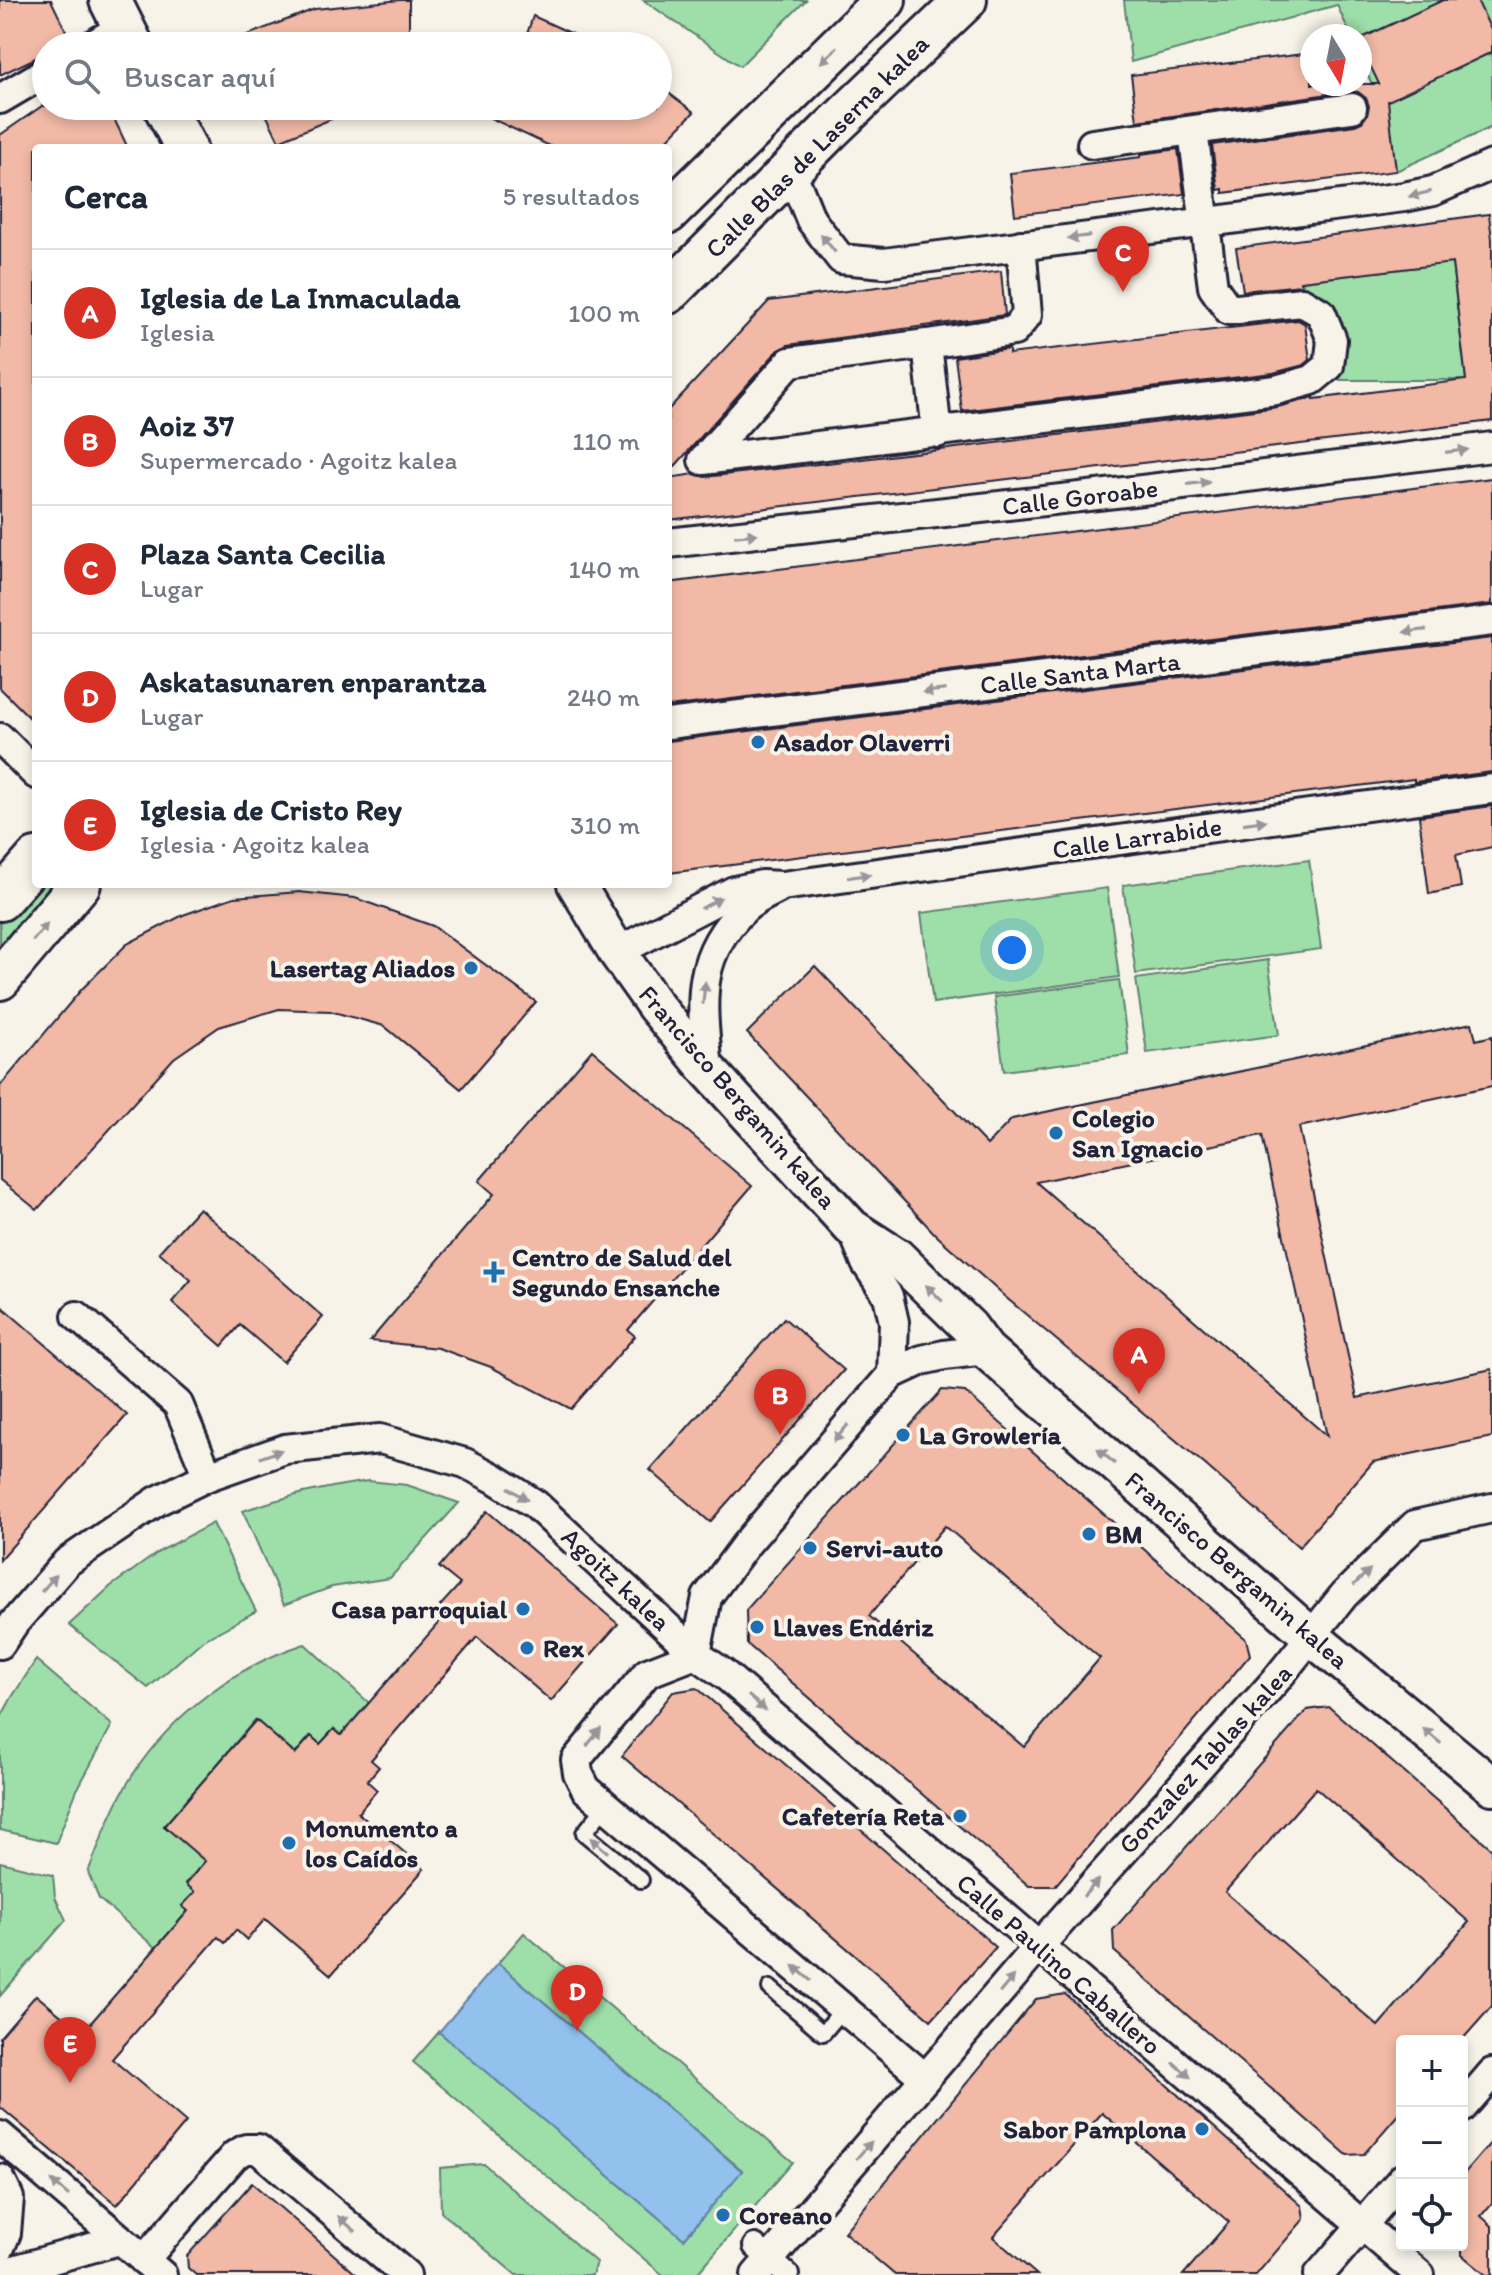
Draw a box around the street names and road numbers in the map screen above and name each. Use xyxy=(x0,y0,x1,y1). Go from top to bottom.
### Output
street label: Calle Blas de Laserna kalea xyxy=(698,27,936,265)
street label: Calle Goroabe xyxy=(1000,472,1160,522)
street label: Calle Santa Marta xyxy=(978,645,1182,701)
street label: Calle Larrabide xyxy=(1050,810,1224,866)
street label: Francisco Bergamin kalea xyxy=(632,979,844,1216)
street label: Francisco Bergamin kalea xyxy=(1119,1464,1356,1676)
street label: Agoitz kalea xyxy=(555,1521,677,1638)
street label: Gonzalez Tablas kalea xyxy=(1111,1657,1299,1860)
street label: Calle Paulino Caballero xyxy=(950,1866,1168,2062)

